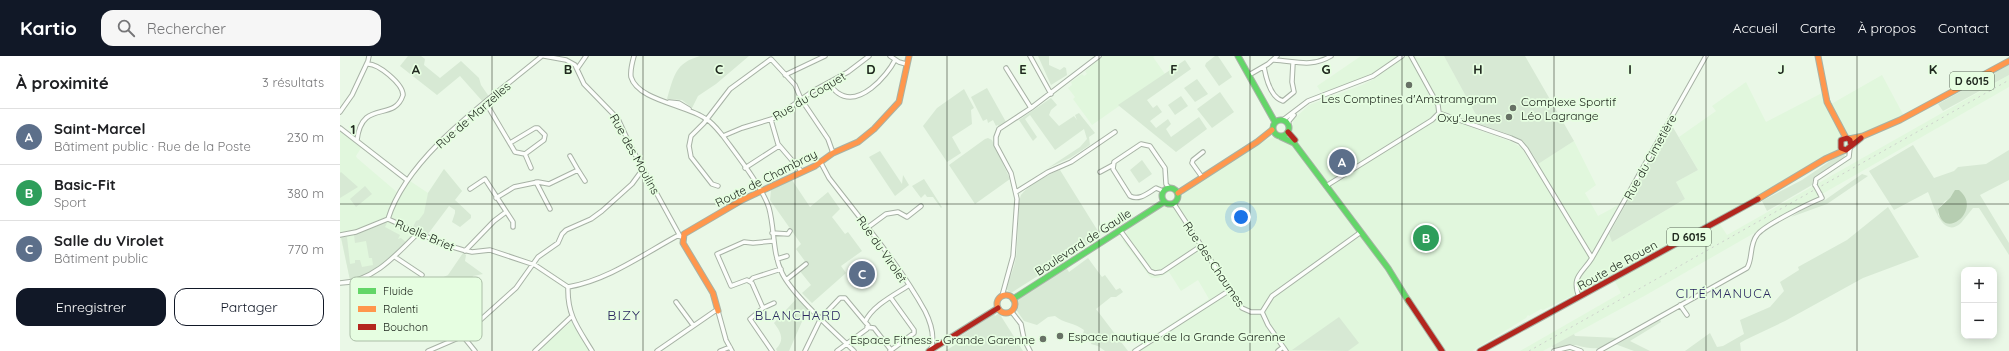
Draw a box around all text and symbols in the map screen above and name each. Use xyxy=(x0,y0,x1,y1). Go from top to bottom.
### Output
search box xyxy=(101,10,381,46)
text: Kartio xyxy=(20,16,77,40)
icon: search xyxy=(115,17,137,39)
text: Rechercher xyxy=(147,19,226,38)
text: Accueil xyxy=(1732,19,1778,37)
text: Carte xyxy=(1800,19,1836,37)
text: À propos xyxy=(1858,19,1916,37)
text: Contact xyxy=(1938,19,1989,37)
text: A xyxy=(412,61,421,77)
text: B xyxy=(564,61,572,77)
text: C xyxy=(715,61,723,77)
text: D xyxy=(866,61,876,77)
text: E xyxy=(1019,61,1027,77)
text: F xyxy=(1170,61,1178,77)
text: G xyxy=(1321,61,1331,77)
text: H xyxy=(1473,61,1483,77)
text: I xyxy=(1628,61,1632,77)
text: J xyxy=(1777,61,1785,77)
text: K xyxy=(1929,61,1938,77)
street label: Rue du Coquet xyxy=(770,68,848,124)
text: À proximité xyxy=(16,72,109,93)
road number: D 6015 xyxy=(1950,72,1994,90)
text: 3 résultats xyxy=(262,74,324,90)
street label: Rue de Marzelles xyxy=(433,78,514,152)
marker: Les Comptines d'Amstramgram xyxy=(1404,80,1414,90)
place label: Les Comptines d'Amstramgram xyxy=(1321,91,1497,106)
place label: Complexe Sportif Léo Lagrange xyxy=(1521,94,1617,123)
marker: Complexe Sportif Léo Lagrange xyxy=(1508,103,1518,113)
place label: Oxy'Jeunes xyxy=(1437,110,1501,125)
street label: Rue des Moulins xyxy=(607,111,663,197)
marker: Oxy'Jeunes xyxy=(1504,112,1514,122)
street label: Rue du Cimetière xyxy=(1620,112,1680,202)
text: Saint-Marcel xyxy=(54,119,146,138)
text: 1 xyxy=(350,121,356,137)
text: A xyxy=(25,129,33,145)
text: 230 m xyxy=(287,129,324,145)
text: Bâtiment public · Rue de la Poste xyxy=(54,138,251,154)
street label: Route de Chambray xyxy=(713,146,819,210)
pin: A xyxy=(1329,147,1355,177)
text: Basic-Fit xyxy=(54,175,116,194)
text: B xyxy=(25,185,33,201)
text: 380 m xyxy=(287,185,324,201)
text: Sport xyxy=(54,194,86,210)
street label: Boulevard de Gaulle xyxy=(1032,205,1134,279)
your location xyxy=(1231,207,1251,227)
street label: Rue du Virolet xyxy=(853,213,911,285)
street label: Ruelle Briet xyxy=(393,216,457,254)
street label: Rue des Chaumes xyxy=(1180,218,1248,310)
pin: B xyxy=(1413,223,1439,253)
road number: D 6015 xyxy=(1667,228,1711,246)
text: Salle du Virolet xyxy=(54,231,164,250)
street label: Route de Rouen xyxy=(1574,237,1660,293)
text: C xyxy=(25,241,33,257)
text: 770 m xyxy=(288,241,324,257)
text: Bâtiment public xyxy=(54,250,148,266)
pin: C xyxy=(849,259,875,289)
map controls xyxy=(1961,267,1997,339)
button: + xyxy=(1961,267,1997,303)
legend xyxy=(350,277,482,341)
text: Fluide xyxy=(383,284,413,298)
district label: CITÉ MANUCA xyxy=(1676,285,1772,301)
button: Enregistrer xyxy=(16,288,166,326)
button: Partager xyxy=(174,288,324,326)
text: Ralenti xyxy=(383,302,418,316)
button: − xyxy=(1961,303,1997,339)
district label: BIZY xyxy=(607,306,641,324)
district label: BLANCHARD xyxy=(755,307,841,323)
text: Bouchon xyxy=(383,320,428,334)
place label: Espace nautique de la Grande Garenne xyxy=(1068,329,1286,344)
marker: Espace nautique de la Grande Garenne xyxy=(1055,331,1065,341)
place label: Espace Fitness - Grande Garenne xyxy=(850,332,1035,347)
marker: Espace Fitness - Grande Garenne xyxy=(1038,334,1048,344)

